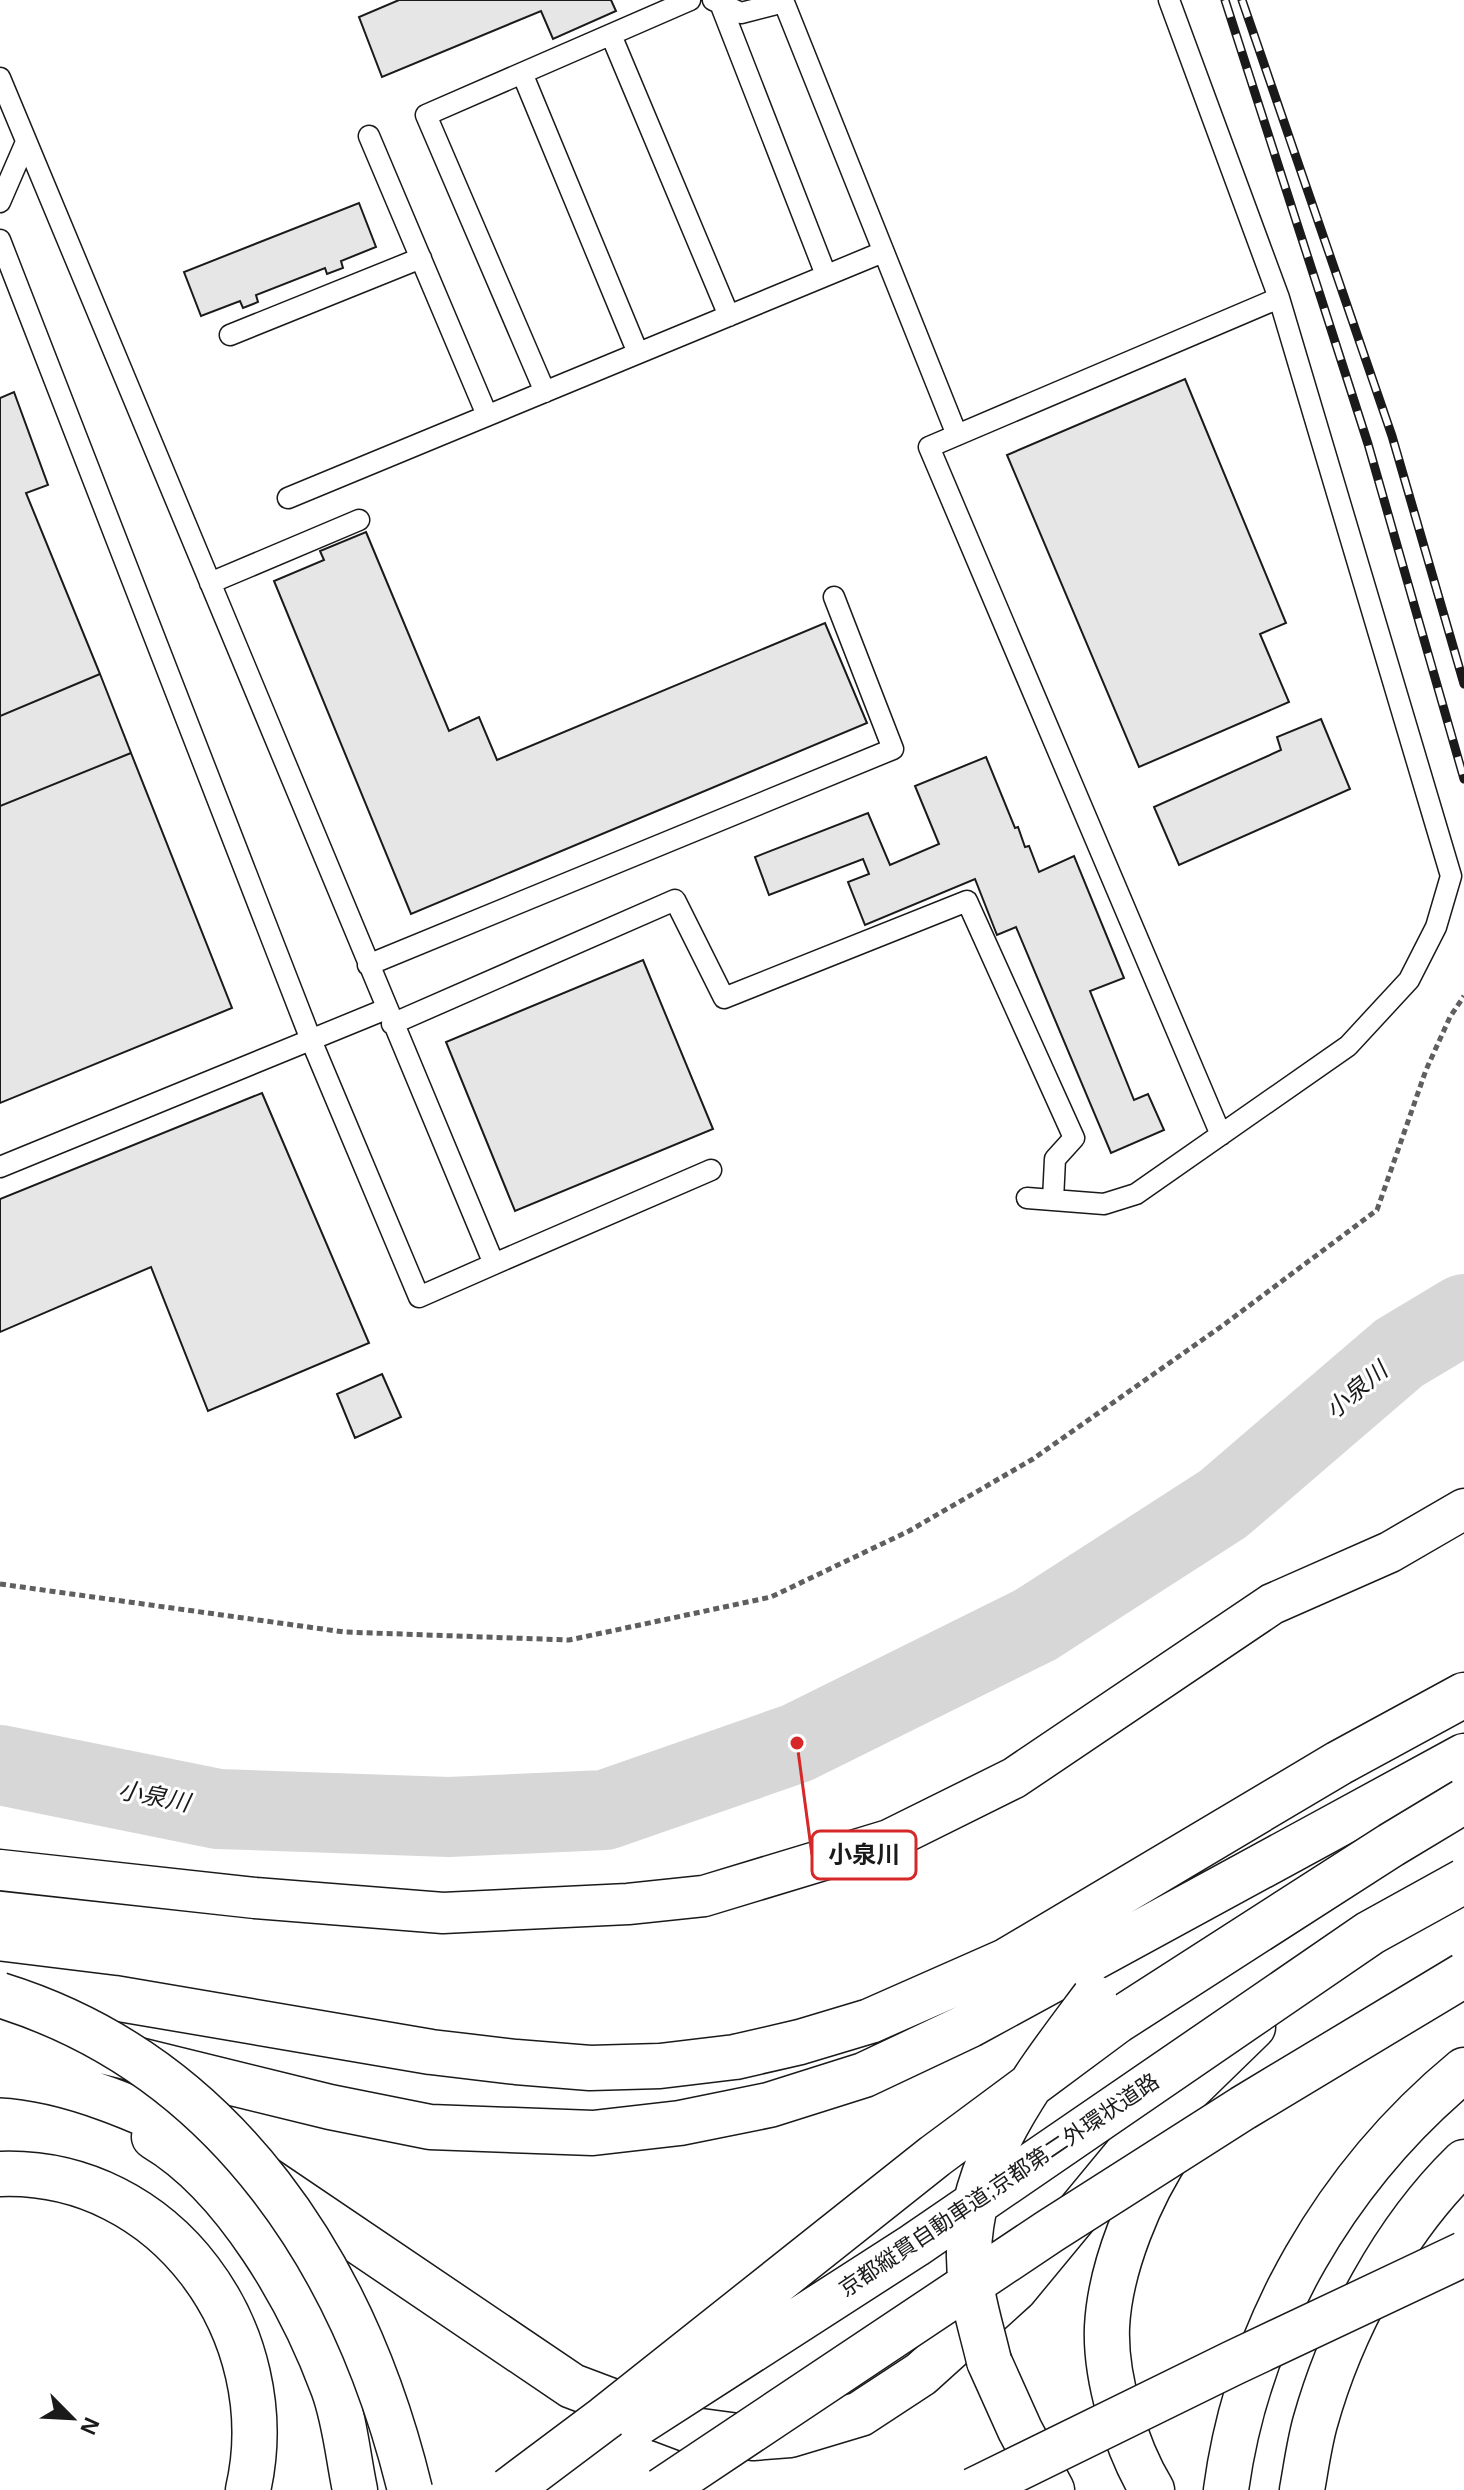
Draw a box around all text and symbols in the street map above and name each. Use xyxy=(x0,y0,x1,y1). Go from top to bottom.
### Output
water label: 小泉川 xyxy=(1320,1355,1395,1423)
water label: 小泉川 xyxy=(116,1776,195,1817)
callout: 小泉川 xyxy=(812,1831,916,1879)
text: 小泉川 xyxy=(828,1841,900,1868)
street label: 京都縦貫自動車道;京都第二外環状道路 xyxy=(834,2068,1164,2302)
north arrow xyxy=(32,2378,112,2458)
text: N xyxy=(75,2414,104,2438)

